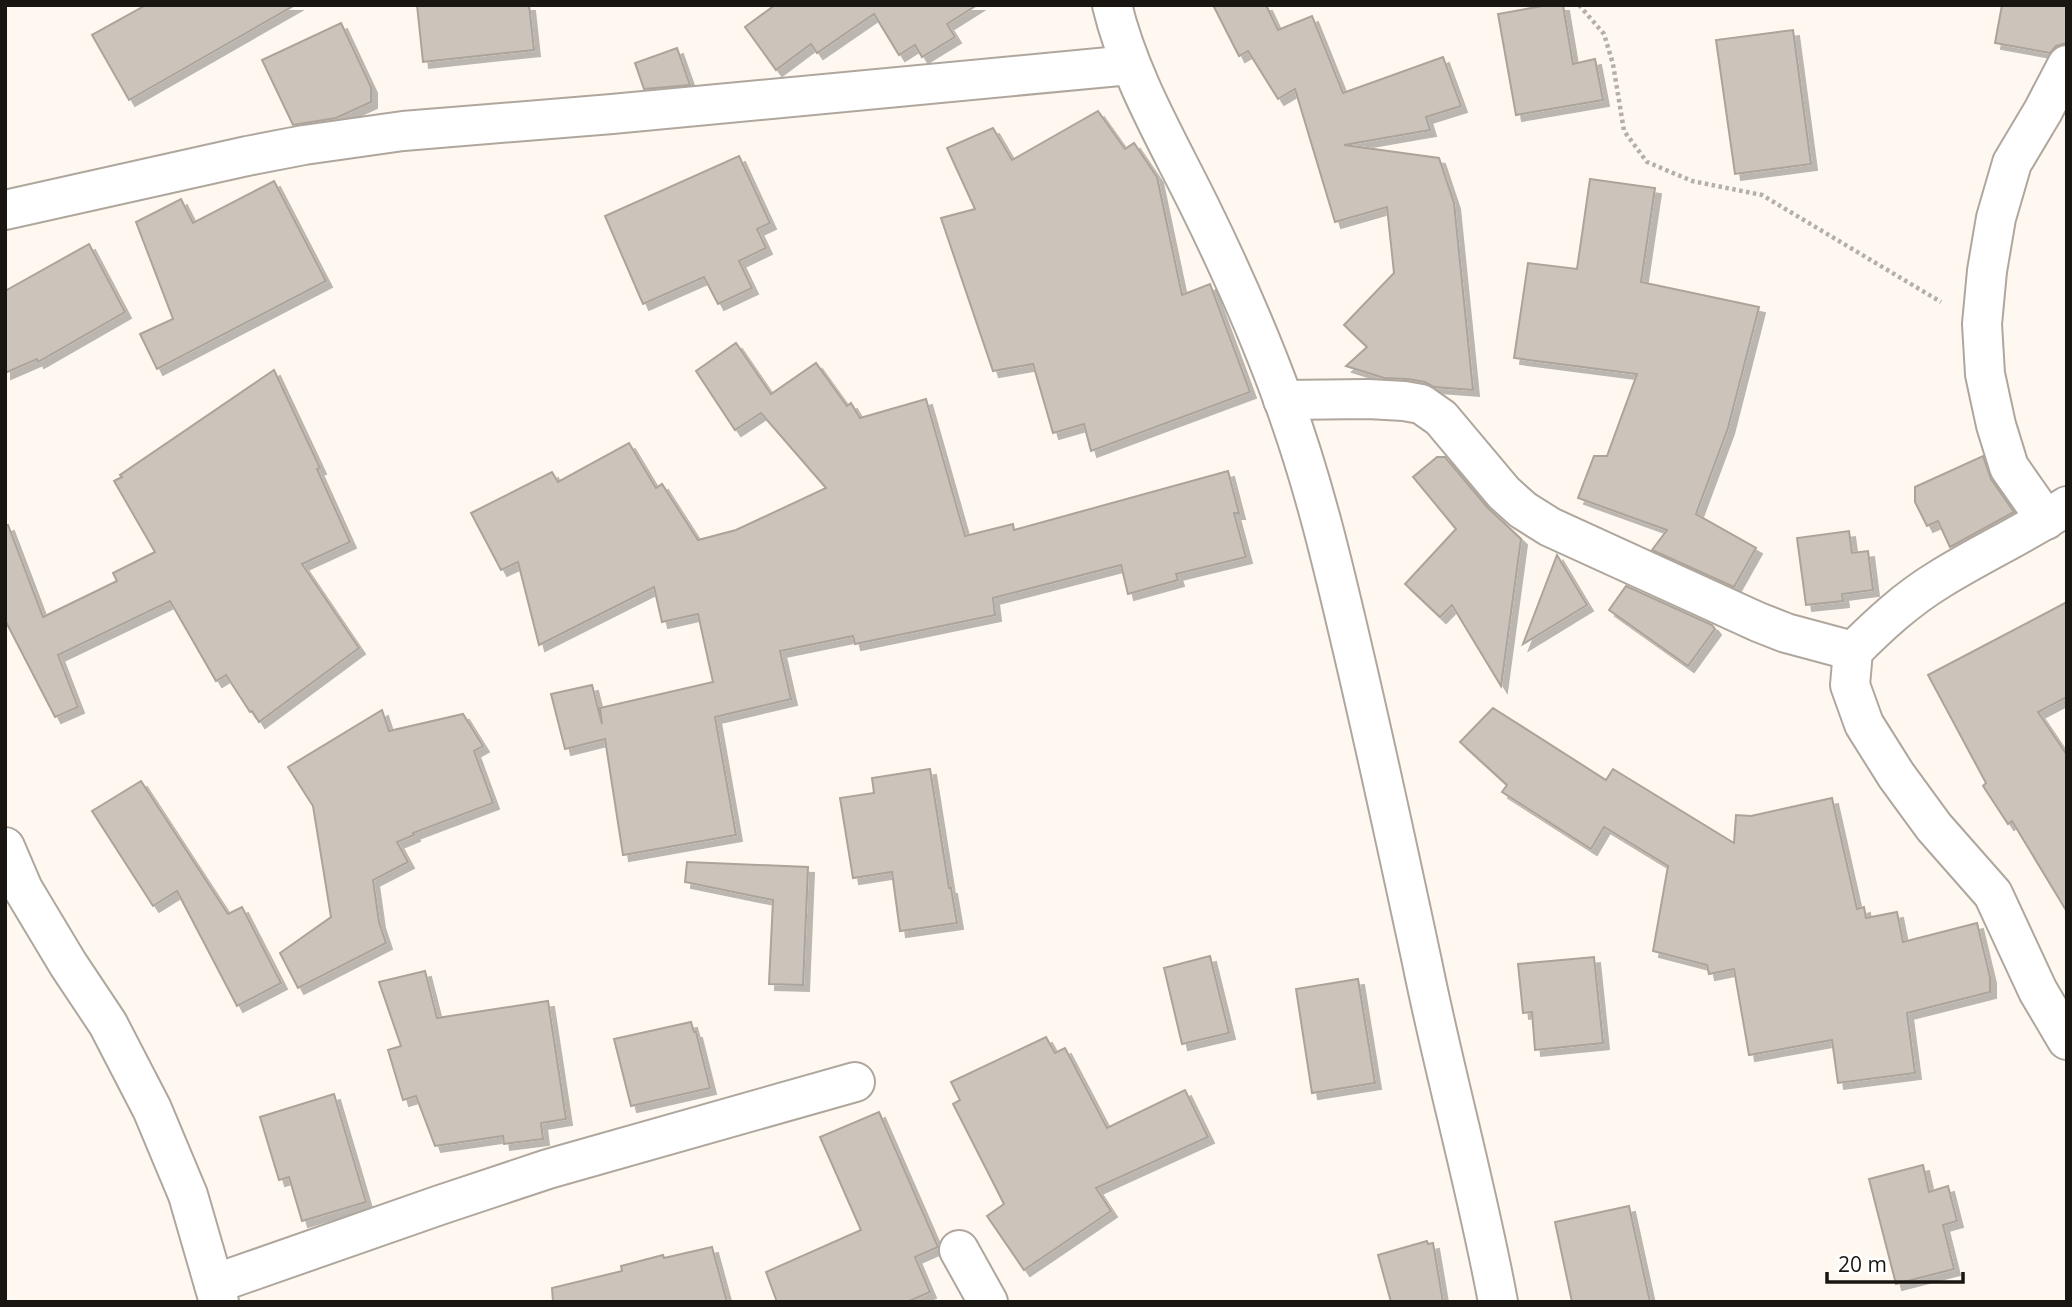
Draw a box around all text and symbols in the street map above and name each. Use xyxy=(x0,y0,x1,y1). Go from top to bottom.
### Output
scale bar xyxy=(1827,1240,1964,1284)
text: 20 m xyxy=(1838,1250,1887,1278)

